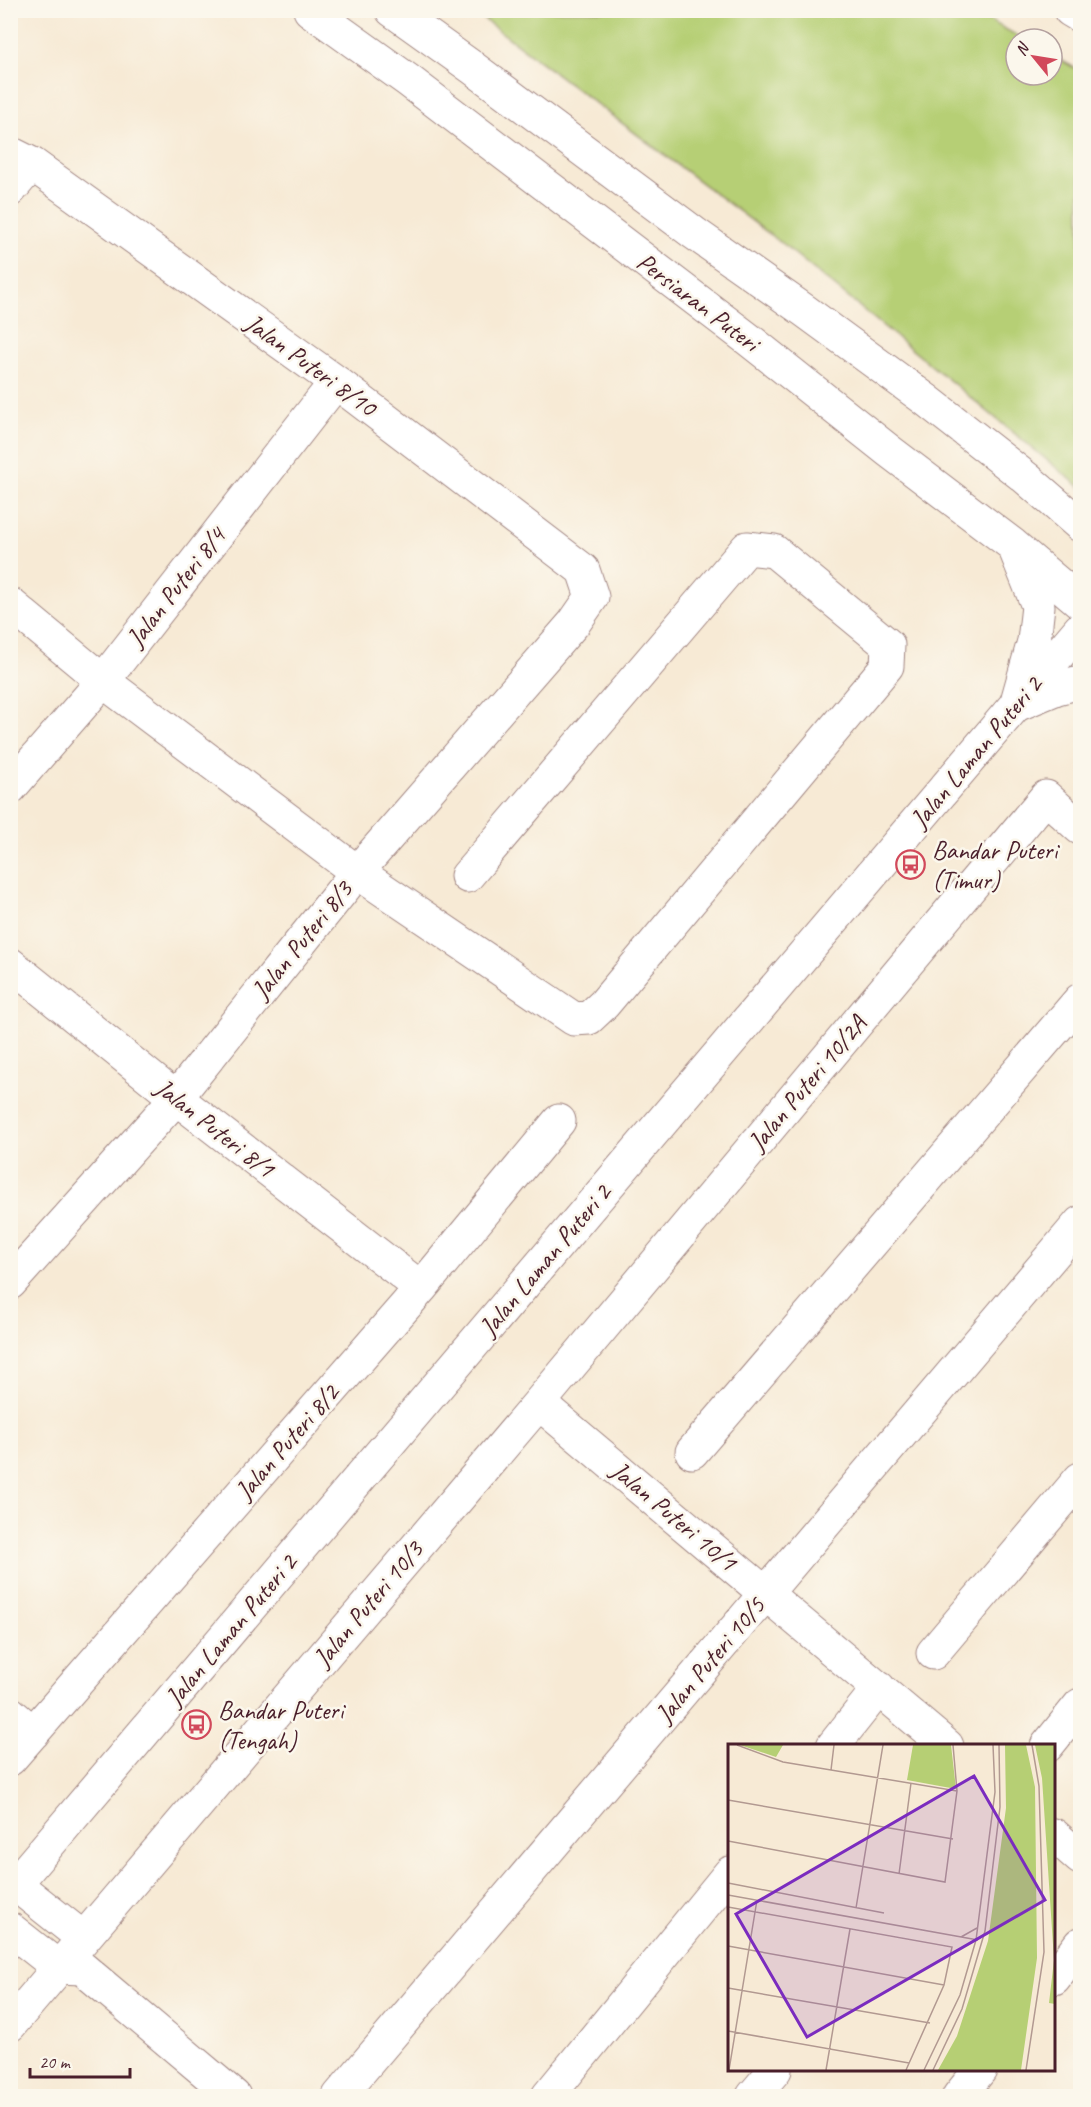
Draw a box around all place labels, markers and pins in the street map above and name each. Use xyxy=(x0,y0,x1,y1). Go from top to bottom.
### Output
place label: Bandar Puteri (Timur) xyxy=(932,834,1060,897)
bus stop icon: Bandar Puteri (Timur) xyxy=(895,849,927,881)
place label: Bandar Puteri (Tengah) xyxy=(218,1694,346,1757)
bus stop icon: Bandar Puteri (Tengah) xyxy=(181,1709,213,1741)

